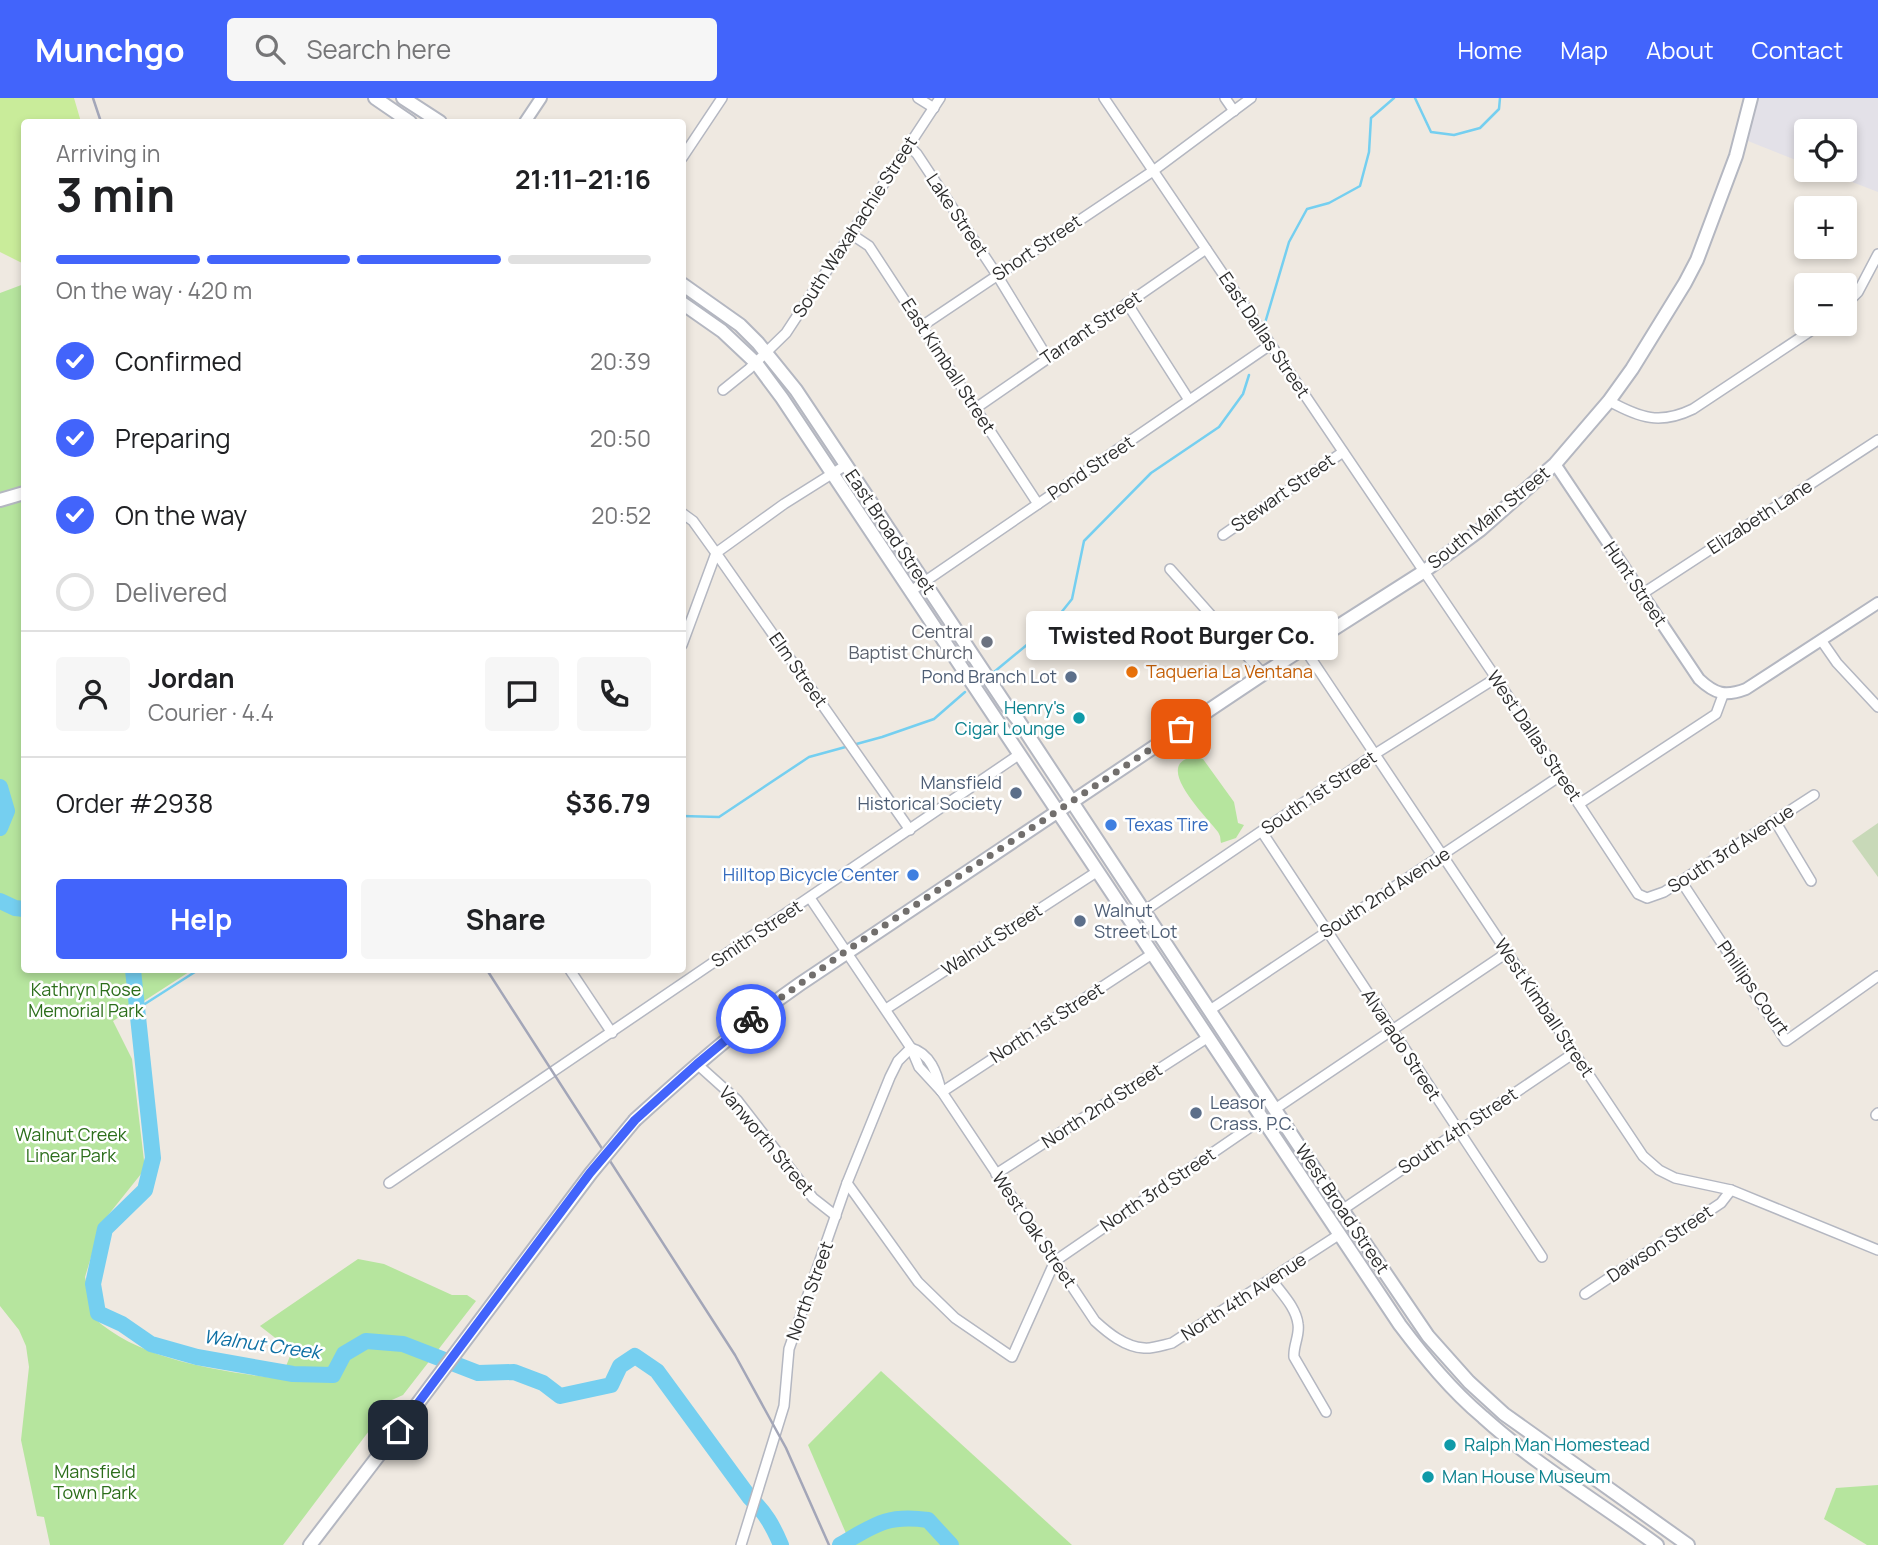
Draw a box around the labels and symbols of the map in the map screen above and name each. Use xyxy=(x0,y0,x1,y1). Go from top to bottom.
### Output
street label: South Waxahachie Street xyxy=(786,131,922,322)
street label: Lake Street xyxy=(921,168,994,261)
street label: Short Street xyxy=(987,209,1086,286)
street label: East Dallas Street xyxy=(1214,267,1316,402)
street label: Tarrant Street xyxy=(1035,285,1145,370)
street label: East Kimball Street xyxy=(896,293,1001,437)
street label: Pond Street xyxy=(1043,429,1138,505)
street label: Stewart Street xyxy=(1226,447,1339,537)
street label: South Main Street xyxy=(1422,461,1554,574)
street label: East Broad Street xyxy=(840,464,941,599)
street label: Elizabeth Lane xyxy=(1702,473,1817,559)
street label: Hunt Street xyxy=(1599,536,1673,631)
callout: Twisted Root Burger Co. xyxy=(1025,610,1337,659)
place label: Central Baptist Church xyxy=(848,619,973,664)
street label: Elm Street xyxy=(764,627,833,712)
marker: Central Baptist Church xyxy=(979,634,995,650)
place label: Taqueria La Ventana xyxy=(1146,659,1313,683)
place label: Pond Branch Lot xyxy=(922,664,1057,688)
marker: Taqueria La Ventana xyxy=(1124,664,1140,680)
street label: West Dallas Street xyxy=(1482,665,1588,806)
marker: Pond Branch Lot xyxy=(1063,669,1079,685)
place label: Henry's Cigar Lounge xyxy=(955,695,1065,740)
pin xyxy=(1151,699,1211,759)
marker: Henry's Cigar Lounge xyxy=(1071,710,1087,726)
street label: South 1st Street xyxy=(1256,745,1381,840)
place label: Mansfield Historical Society xyxy=(858,770,1002,815)
marker: Mansfield Historical Society xyxy=(1008,785,1024,801)
street label: South 3rd Avenue xyxy=(1663,798,1798,898)
place label: Texas Tire xyxy=(1125,812,1208,836)
marker: Texas Tire xyxy=(1103,817,1119,833)
street label: South 2nd Avenue xyxy=(1315,841,1454,943)
place label: Hilltop Bicycle Center xyxy=(723,862,900,886)
marker: Hilltop Bicycle Center xyxy=(905,867,921,883)
street label: Smith Street xyxy=(706,894,807,972)
street label: Walnut Street xyxy=(937,898,1046,981)
place label: Walnut Street Lot xyxy=(1094,898,1178,943)
marker: Walnut Street Lot xyxy=(1072,913,1088,929)
street label: West Kimball Street xyxy=(1490,933,1600,1081)
street label: Phillips Court xyxy=(1712,936,1795,1039)
street label: North 1st Street xyxy=(985,976,1108,1068)
park label: Kathryn Rose Memorial Park xyxy=(28,977,145,1022)
courier xyxy=(716,984,786,1054)
street label: Alvarado Street xyxy=(1357,984,1447,1105)
street label: North 2nd Street xyxy=(1037,1057,1166,1153)
street label: Vanworth Street xyxy=(714,1081,820,1200)
street label: South 4th Street xyxy=(1393,1081,1522,1179)
place label: Leasor Crass, P.C. xyxy=(1210,1090,1295,1135)
marker: Leasor Crass, P.C. xyxy=(1188,1105,1204,1121)
park label: Walnut Creek Linear Park xyxy=(15,1122,128,1167)
street label: West Broad Street xyxy=(1290,1139,1395,1278)
street label: North 3rd Street xyxy=(1095,1142,1220,1237)
street label: West Oak Street xyxy=(987,1167,1083,1292)
street label: Dawson Street xyxy=(1602,1199,1717,1287)
street label: North Street xyxy=(780,1238,838,1344)
street label: North 4th Avenue xyxy=(1176,1247,1311,1346)
water label: Walnut Creek xyxy=(202,1323,325,1365)
pin xyxy=(368,1400,428,1460)
place label: Ralph Man Homestead xyxy=(1464,1432,1650,1456)
marker: Ralph Man Homestead xyxy=(1442,1437,1458,1453)
park label: Mansfield Town Park xyxy=(53,1459,138,1504)
place label: Man House Museum xyxy=(1442,1464,1610,1488)
marker: Man House Museum xyxy=(1420,1469,1436,1485)

